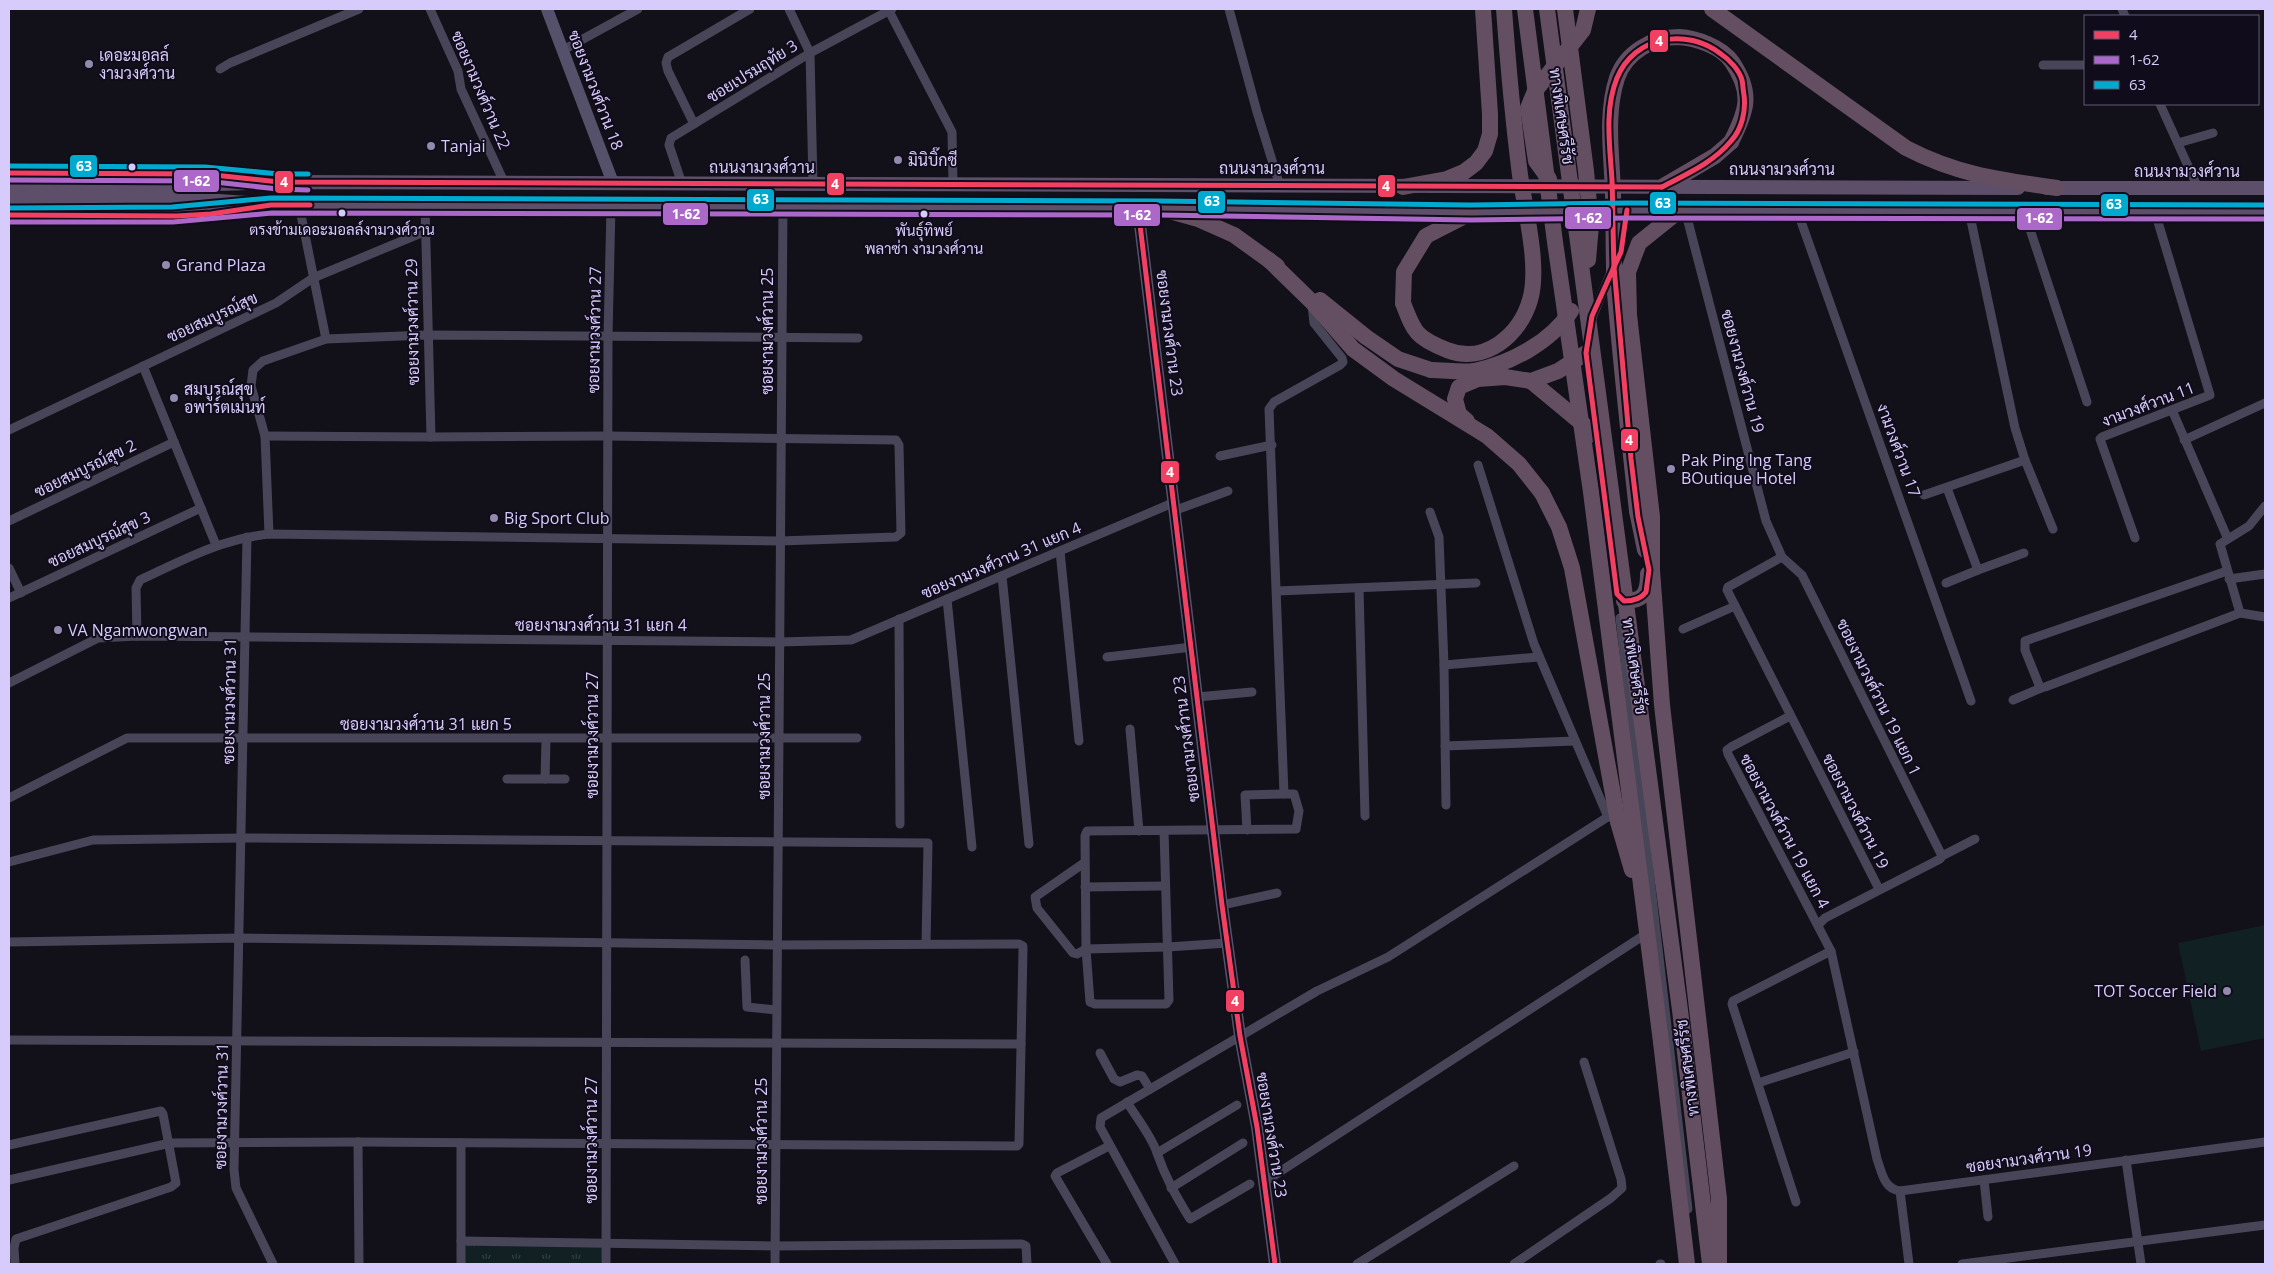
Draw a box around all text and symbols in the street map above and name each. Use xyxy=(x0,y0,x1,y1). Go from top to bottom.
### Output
legend xyxy=(2084,15,2259,105)
text: 4 xyxy=(2129,24,2138,44)
street label: ซอยงามวงศ์วาน 18 xyxy=(563,26,630,153)
street label: ซอยงามวงศ์วาน 22 xyxy=(446,27,517,153)
line badge: 4 xyxy=(1649,29,1669,53)
text: 4 xyxy=(1655,31,1663,50)
street label: ซอยเปรมฤทัย 3 xyxy=(702,34,802,108)
place label: เดอะมอลล์ งามวงศ์วาน xyxy=(99,43,175,84)
text: 1-62 xyxy=(2129,49,2160,69)
marker: เดอะมอลล์ งามวงศ์วาน xyxy=(83,58,95,70)
street label: ทางพิเศษศรีรัช xyxy=(1544,66,1580,166)
text: 63 xyxy=(2129,74,2146,94)
place label: Tanjai xyxy=(441,135,485,157)
marker: Tanjai xyxy=(425,140,437,152)
place label: มินิบิ๊กซี xyxy=(908,147,958,171)
line badge: 63 xyxy=(69,154,98,178)
marker: มินิบิ๊กซี xyxy=(892,154,904,166)
street label: ถนนงามวงศ์วาน xyxy=(709,155,815,178)
text: 63 xyxy=(76,156,92,175)
street label: ถนนงามวงศ์วาน xyxy=(1219,156,1325,179)
street label: ถนนงามวงศ์วาน xyxy=(1729,157,1835,180)
street label: ถนนงามวงศ์วาน xyxy=(2134,159,2240,182)
unlabelled marker xyxy=(127,162,137,172)
line badge: 1-62 xyxy=(173,169,220,193)
line badge: 4 xyxy=(274,170,294,194)
text: 1-62 xyxy=(182,171,210,190)
text: 4 xyxy=(280,172,288,191)
line badge: 4 xyxy=(826,172,845,196)
text: 4 xyxy=(831,174,839,193)
line badge: 4 xyxy=(1377,174,1396,198)
text: 4 xyxy=(1382,176,1390,195)
line badge: 63 xyxy=(746,188,775,212)
text: 63 xyxy=(753,189,769,208)
line badge: 63 xyxy=(1197,190,1226,214)
text: 63 xyxy=(1204,191,1220,210)
line badge: 63 xyxy=(1649,191,1677,215)
text: 63 xyxy=(1655,193,1671,212)
line badge: 63 xyxy=(2100,193,2129,217)
text: 63 xyxy=(2106,194,2122,213)
line badge: 1-62 xyxy=(662,202,709,226)
line badge: 1-62 xyxy=(1113,203,1161,227)
text: 1-62 xyxy=(672,204,700,223)
text: 1-62 xyxy=(1123,205,1151,224)
line badge: 1-62 xyxy=(1564,206,1612,230)
line badge: 1-62 xyxy=(2016,207,2063,231)
marker: ตรงข้ามเดอะมอลล์งามวงศ์วาน xyxy=(337,208,347,218)
text: 1-62 xyxy=(1574,208,1602,227)
text: 1-62 xyxy=(2025,208,2053,227)
marker: พันธุ์ทิพย์ พลาซ่า งามวงศ์วาน xyxy=(919,209,929,219)
place label: ตรงข้ามเดอะมอลล์งามวงศ์วาน xyxy=(249,219,435,239)
place label: พันธุ์ทิพย์ พลาซ่า งามวงศ์วาน xyxy=(865,220,983,258)
place label: Grand Plaza xyxy=(176,254,266,276)
street label: ซอยงามวงศ์วาน 29 xyxy=(399,258,424,386)
marker: Grand Plaza xyxy=(160,259,172,271)
street label: ซอยงามวงศ์วาน 27 xyxy=(581,266,606,394)
street label: ซอยงามวงศ์วาน 25 xyxy=(755,268,778,394)
street label: ซอยงามวงศ์วาน 23 xyxy=(1151,269,1190,397)
street label: ซอยสมบูรณ์สุข xyxy=(163,285,261,349)
street label: ซอยงามวงศ์วาน 19 xyxy=(1716,307,1771,435)
street label: งามวงศ์วาน 11 xyxy=(2098,375,2198,432)
place label: สมบูรณ์สุข อพาร์ตเมนท์ xyxy=(184,377,266,418)
marker: สมบูรณ์สุข อพาร์ตเมนท์ xyxy=(168,392,180,404)
street label: งามวงศ์วาน 17 xyxy=(1872,400,1927,500)
line badge: 4 xyxy=(1620,428,1639,452)
text: 4 xyxy=(1625,430,1633,449)
street label: ซอยสมบูรณ์สุข 2 xyxy=(30,433,140,503)
place label: Pak Ping Ing Tang BOutique Hotel xyxy=(1681,449,1812,489)
line badge: 4 xyxy=(1160,460,1180,484)
text: 4 xyxy=(1166,462,1174,481)
marker: Pak Ping Ing Tang BOutique Hotel xyxy=(1665,463,1677,475)
street label: ซอยสมบูรณ์สุข 3 xyxy=(44,505,154,573)
place label: Big Sport Club xyxy=(504,507,610,529)
marker: Big Sport Club xyxy=(488,512,500,524)
street label: ซอยงามวงศ์วาน 31 แยก 4 xyxy=(917,515,1084,604)
street label: ซอยงามวงศ์วาน 31 แยก 4 xyxy=(515,613,687,636)
street label: ซอยงามวงศ์วาน 19 แยก 1 xyxy=(1831,614,1927,779)
street label: ทางพิเศษศรีรัช xyxy=(1617,616,1653,716)
place label: VA Ngamwongwan xyxy=(68,619,208,641)
marker: VA Ngamwongwan xyxy=(52,624,64,636)
street label: ซอยงามวงศ์วาน 31 xyxy=(216,637,241,765)
street label: ซอยงามวงศ์วาน 27 xyxy=(580,672,603,798)
street label: ซอยงามวงศ์วาน 25 xyxy=(752,673,775,799)
street label: ซอยงามวงศ์วาน 23 xyxy=(1166,675,1205,803)
street label: ซอยงามวงศ์วาน 31 แยก 5 xyxy=(340,712,512,735)
street label: ซอยงามวงศ์วาน 19 แยก 4 xyxy=(1735,749,1836,912)
street label: ซอยงามวงศ์วาน 19 xyxy=(1817,749,1896,873)
place label: TOT Soccer Field xyxy=(2094,980,2217,1002)
marker: TOT Soccer Field xyxy=(2221,985,2233,997)
line badge: 4 xyxy=(1225,989,1245,1013)
text: 4 xyxy=(1231,991,1239,1010)
street label: ทางพิเศษศรีรัช xyxy=(1670,1018,1704,1118)
street label: ซอยงามวงศ์วาน 31 xyxy=(208,1042,233,1170)
street label: ซอยงามวงศ์วาน 23 xyxy=(1251,1070,1294,1199)
street label: ซอยงามวงศ์วาน 27 xyxy=(579,1077,602,1203)
street label: ซอยงามวงศ์วาน 25 xyxy=(749,1078,772,1204)
street label: ซอยงามวงศ์วาน 19 xyxy=(1964,1137,2093,1178)

